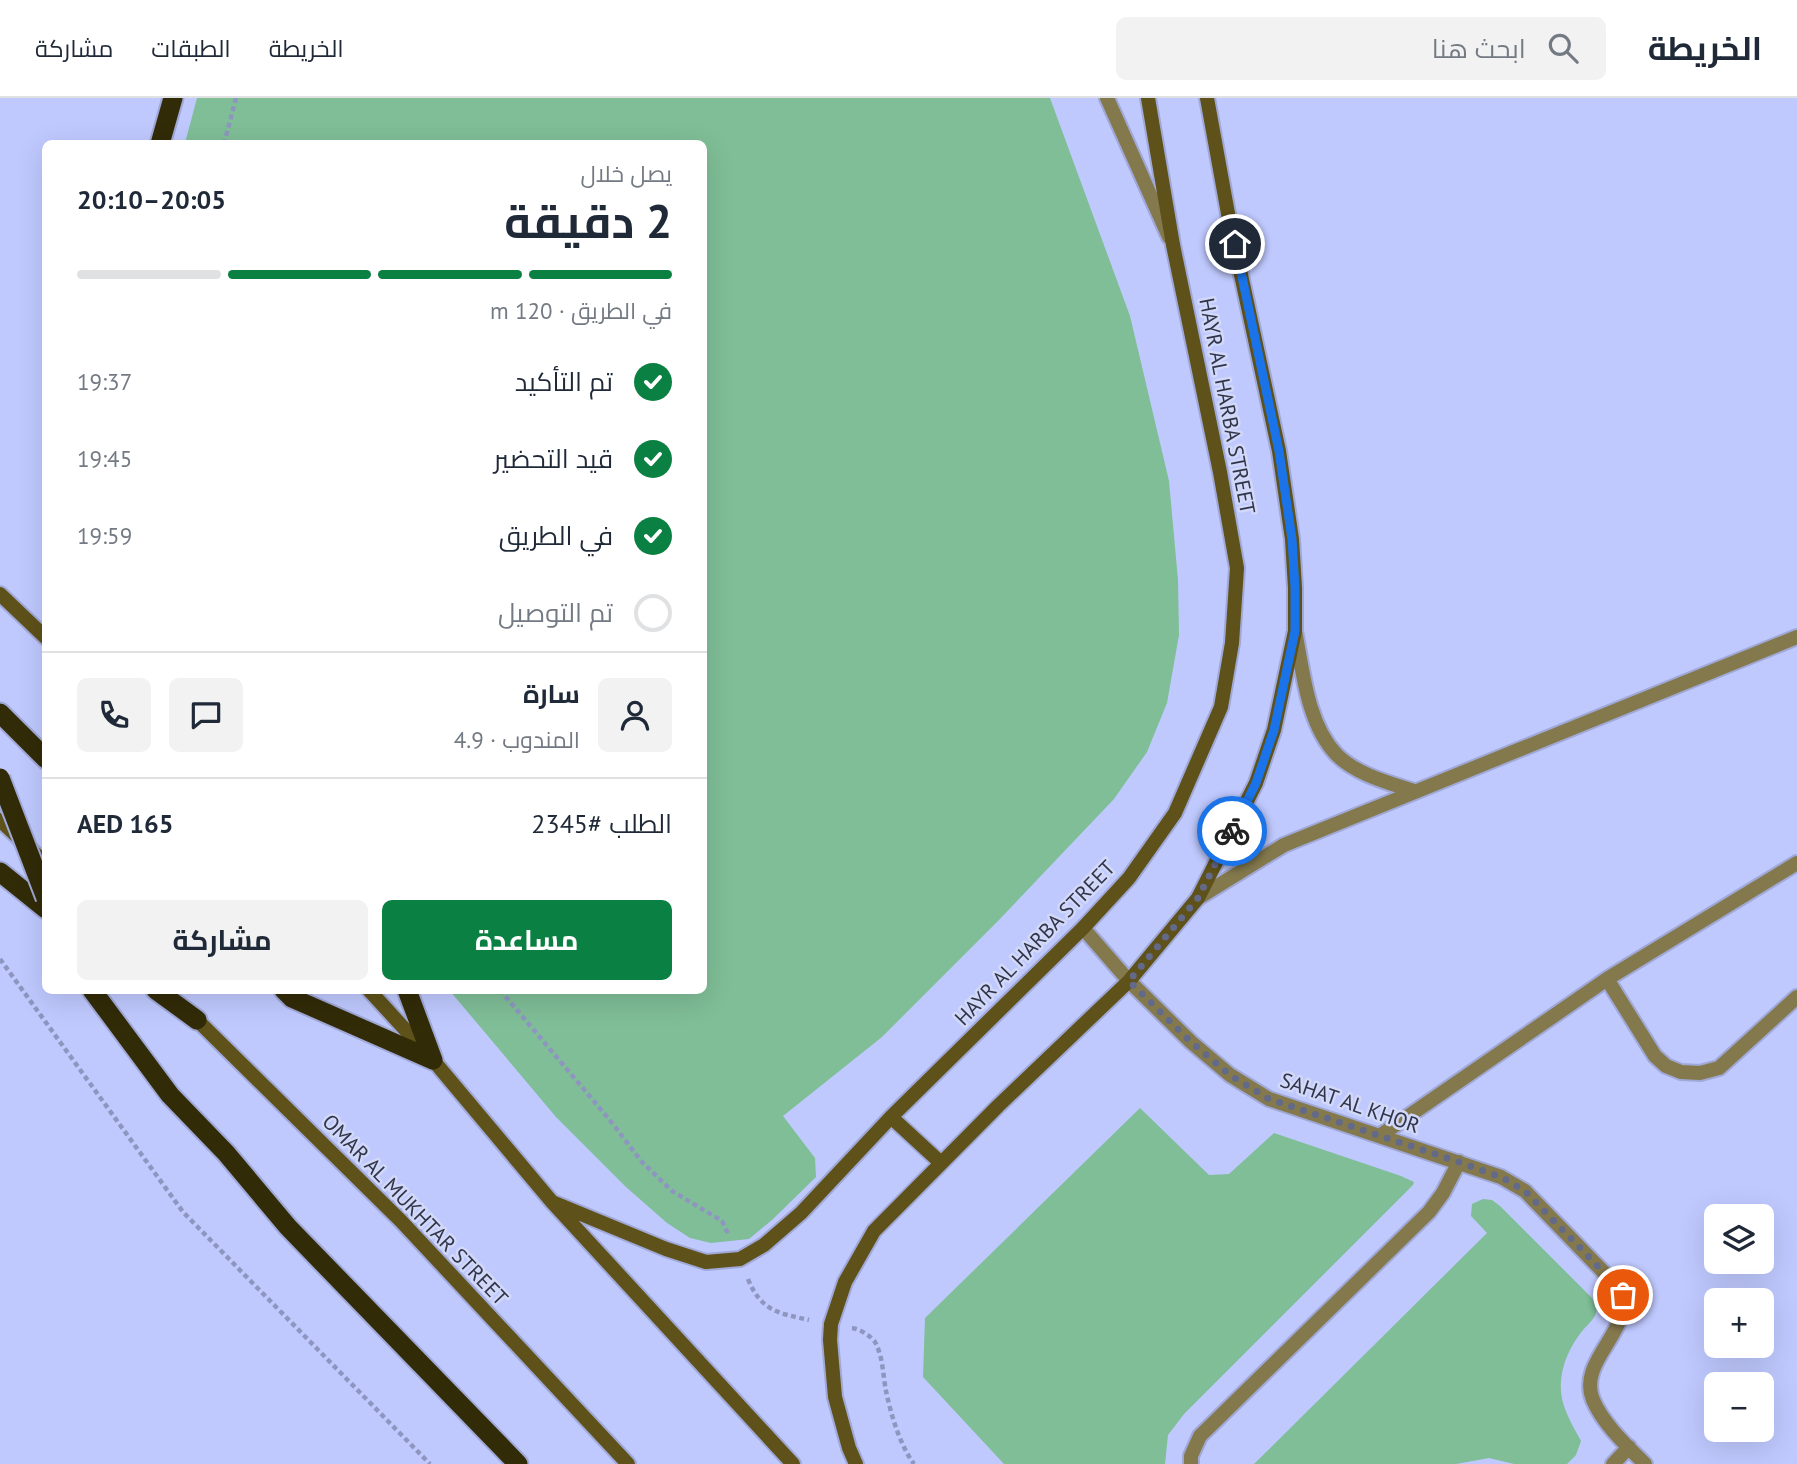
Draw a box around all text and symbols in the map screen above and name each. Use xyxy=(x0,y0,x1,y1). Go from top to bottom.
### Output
search box xyxy=(1116,17,1606,80)
text: الخريطة xyxy=(1648,26,1762,69)
icon: search xyxy=(1544,29,1582,67)
text: ابحث هنا xyxy=(1432,32,1526,65)
text: مشاركة xyxy=(35,33,113,64)
text: الطبقات xyxy=(151,33,231,64)
text: الخريطة xyxy=(269,33,344,64)
text: يصل خلال xyxy=(581,159,672,188)
text: 20:05–20:10 xyxy=(77,183,226,216)
text: 2 دقيقة xyxy=(504,191,672,251)
pin xyxy=(1205,214,1265,274)
icon: home xyxy=(1216,225,1254,263)
text: في الطريق · 120 m xyxy=(490,296,672,325)
street label: HAYR AL HARBA STREET xyxy=(1193,296,1262,517)
icon: check xyxy=(634,363,672,401)
text: تم التأكيد xyxy=(515,365,613,398)
text: 19:37 xyxy=(77,367,132,396)
icon: check xyxy=(634,440,672,478)
text: قيد التحضير xyxy=(494,442,613,475)
text: 19:45 xyxy=(77,444,132,473)
icon: check xyxy=(634,517,672,555)
text: في الطريق xyxy=(499,519,613,552)
text: 19:59 xyxy=(77,521,132,550)
text: تم التوصيل xyxy=(498,596,613,629)
text: سارة xyxy=(523,677,580,710)
button: phone xyxy=(77,678,151,752)
button: chat xyxy=(169,678,243,752)
button: person xyxy=(598,678,672,752)
text: المندوب · 4.9 xyxy=(454,725,580,754)
courier xyxy=(1197,796,1267,866)
text: AED 165 xyxy=(77,807,174,840)
text: الطلب #2345 xyxy=(531,807,672,840)
icon: bike xyxy=(1213,812,1251,850)
street label: HAYR AL HARBA STREET xyxy=(949,854,1121,1031)
button: مشاركة xyxy=(77,900,368,980)
button: مساعدة xyxy=(382,900,672,980)
street label: SAHAT AL KHOR xyxy=(1277,1066,1423,1139)
street label: OMAR AL MUKHTAR STREET xyxy=(317,1108,514,1311)
map controls xyxy=(1704,1204,1774,1442)
button: layers xyxy=(1704,1204,1774,1274)
pin xyxy=(1593,1265,1653,1325)
icon: bag xyxy=(1604,1276,1642,1314)
button: + xyxy=(1704,1288,1774,1358)
button: − xyxy=(1704,1372,1774,1442)

